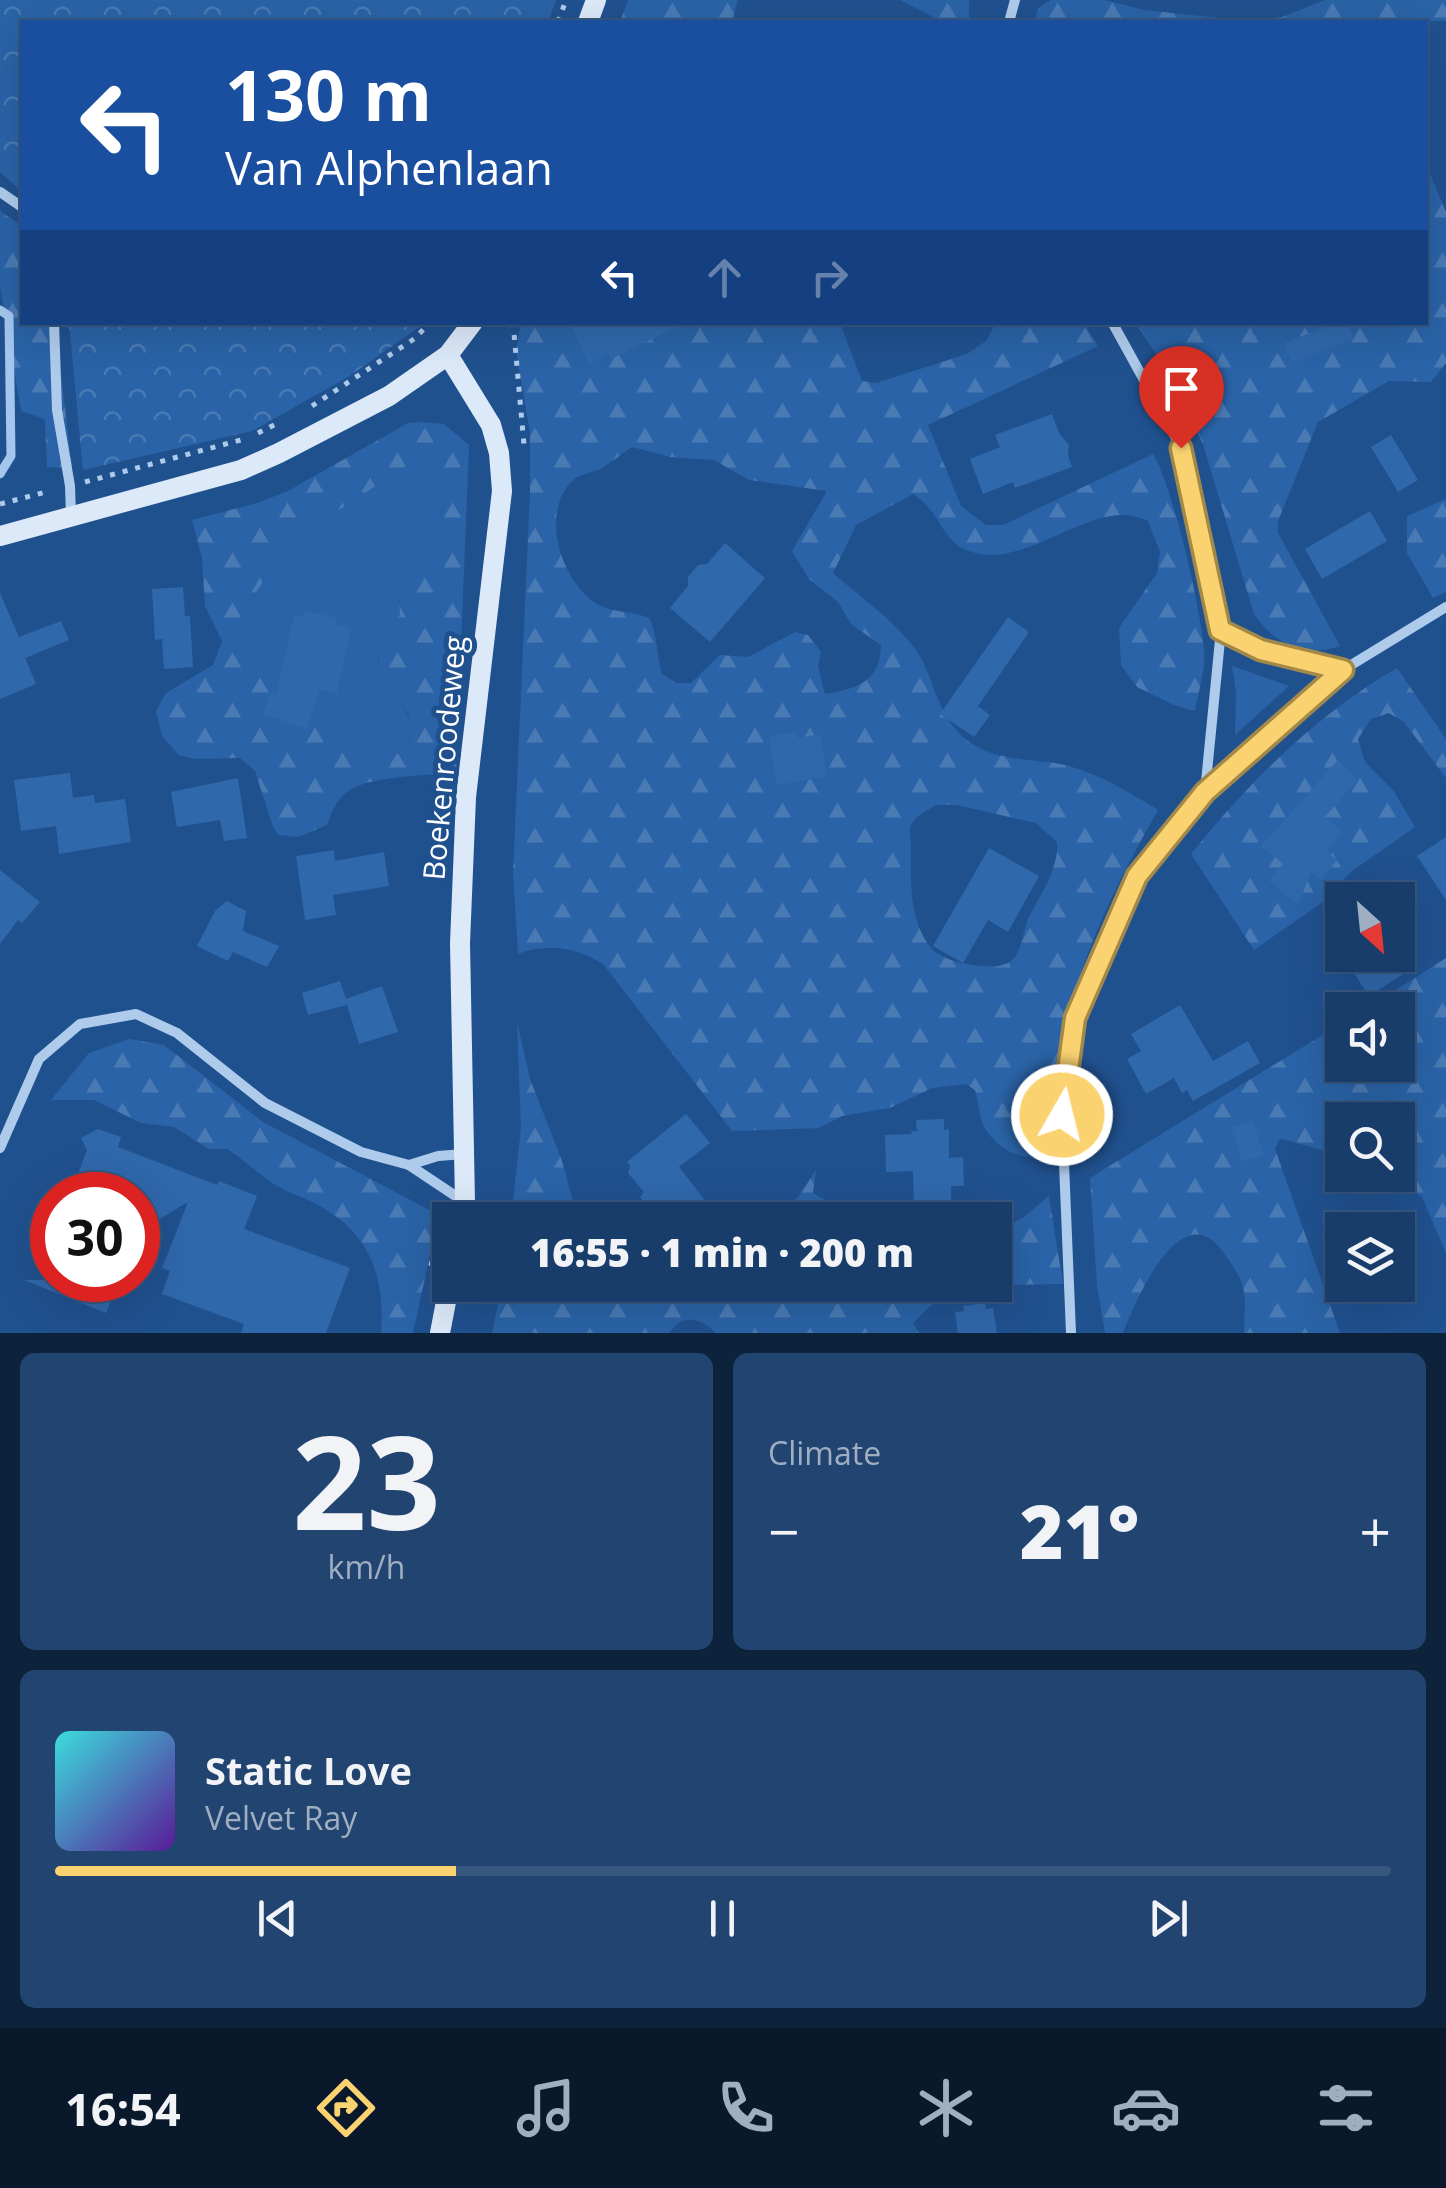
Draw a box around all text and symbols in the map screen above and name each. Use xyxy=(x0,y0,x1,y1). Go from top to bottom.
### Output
text: 130 m xyxy=(225,46,432,142)
icon: left xyxy=(60,60,190,190)
text: Van Alphenlaan xyxy=(225,137,553,198)
icon: left xyxy=(592,250,647,305)
icon: ahead xyxy=(697,250,752,305)
icon: right xyxy=(802,250,857,305)
pin xyxy=(1139,346,1224,449)
icon: arrive xyxy=(1154,361,1209,416)
street label: Boekenroodeweg xyxy=(412,634,475,882)
north arrow xyxy=(1325,882,1415,972)
map controls xyxy=(1325,882,1415,1302)
button: sound xyxy=(1325,992,1415,1082)
position arrow xyxy=(1010,1063,1114,1167)
button: search xyxy=(1325,1102,1415,1192)
speed limit sign: 30 xyxy=(30,1172,160,1302)
button: layers xyxy=(1325,1212,1415,1302)
text: 16:55 · 1 min · 200 m xyxy=(530,1226,914,1278)
text: 23 xyxy=(292,1391,441,1568)
text: Climate xyxy=(768,1431,881,1474)
text: 21° xyxy=(1020,1479,1139,1581)
text: − xyxy=(768,1493,799,1568)
text: + xyxy=(1360,1493,1391,1568)
text: km/h xyxy=(328,1545,405,1588)
text: Static Love xyxy=(205,1744,412,1796)
text: Velvet Ray xyxy=(205,1796,357,1839)
icon: previous xyxy=(250,1891,305,1946)
icon: pause xyxy=(695,1891,750,1946)
icon: next xyxy=(1141,1891,1196,1946)
icon: directions xyxy=(311,2073,381,2143)
icon: music xyxy=(511,2073,581,2143)
icon: phone xyxy=(711,2073,781,2143)
icon: climate xyxy=(911,2073,981,2143)
icon: car xyxy=(1111,2073,1181,2143)
icon: filters xyxy=(1311,2073,1381,2143)
text: 16:54 xyxy=(65,2078,181,2139)

